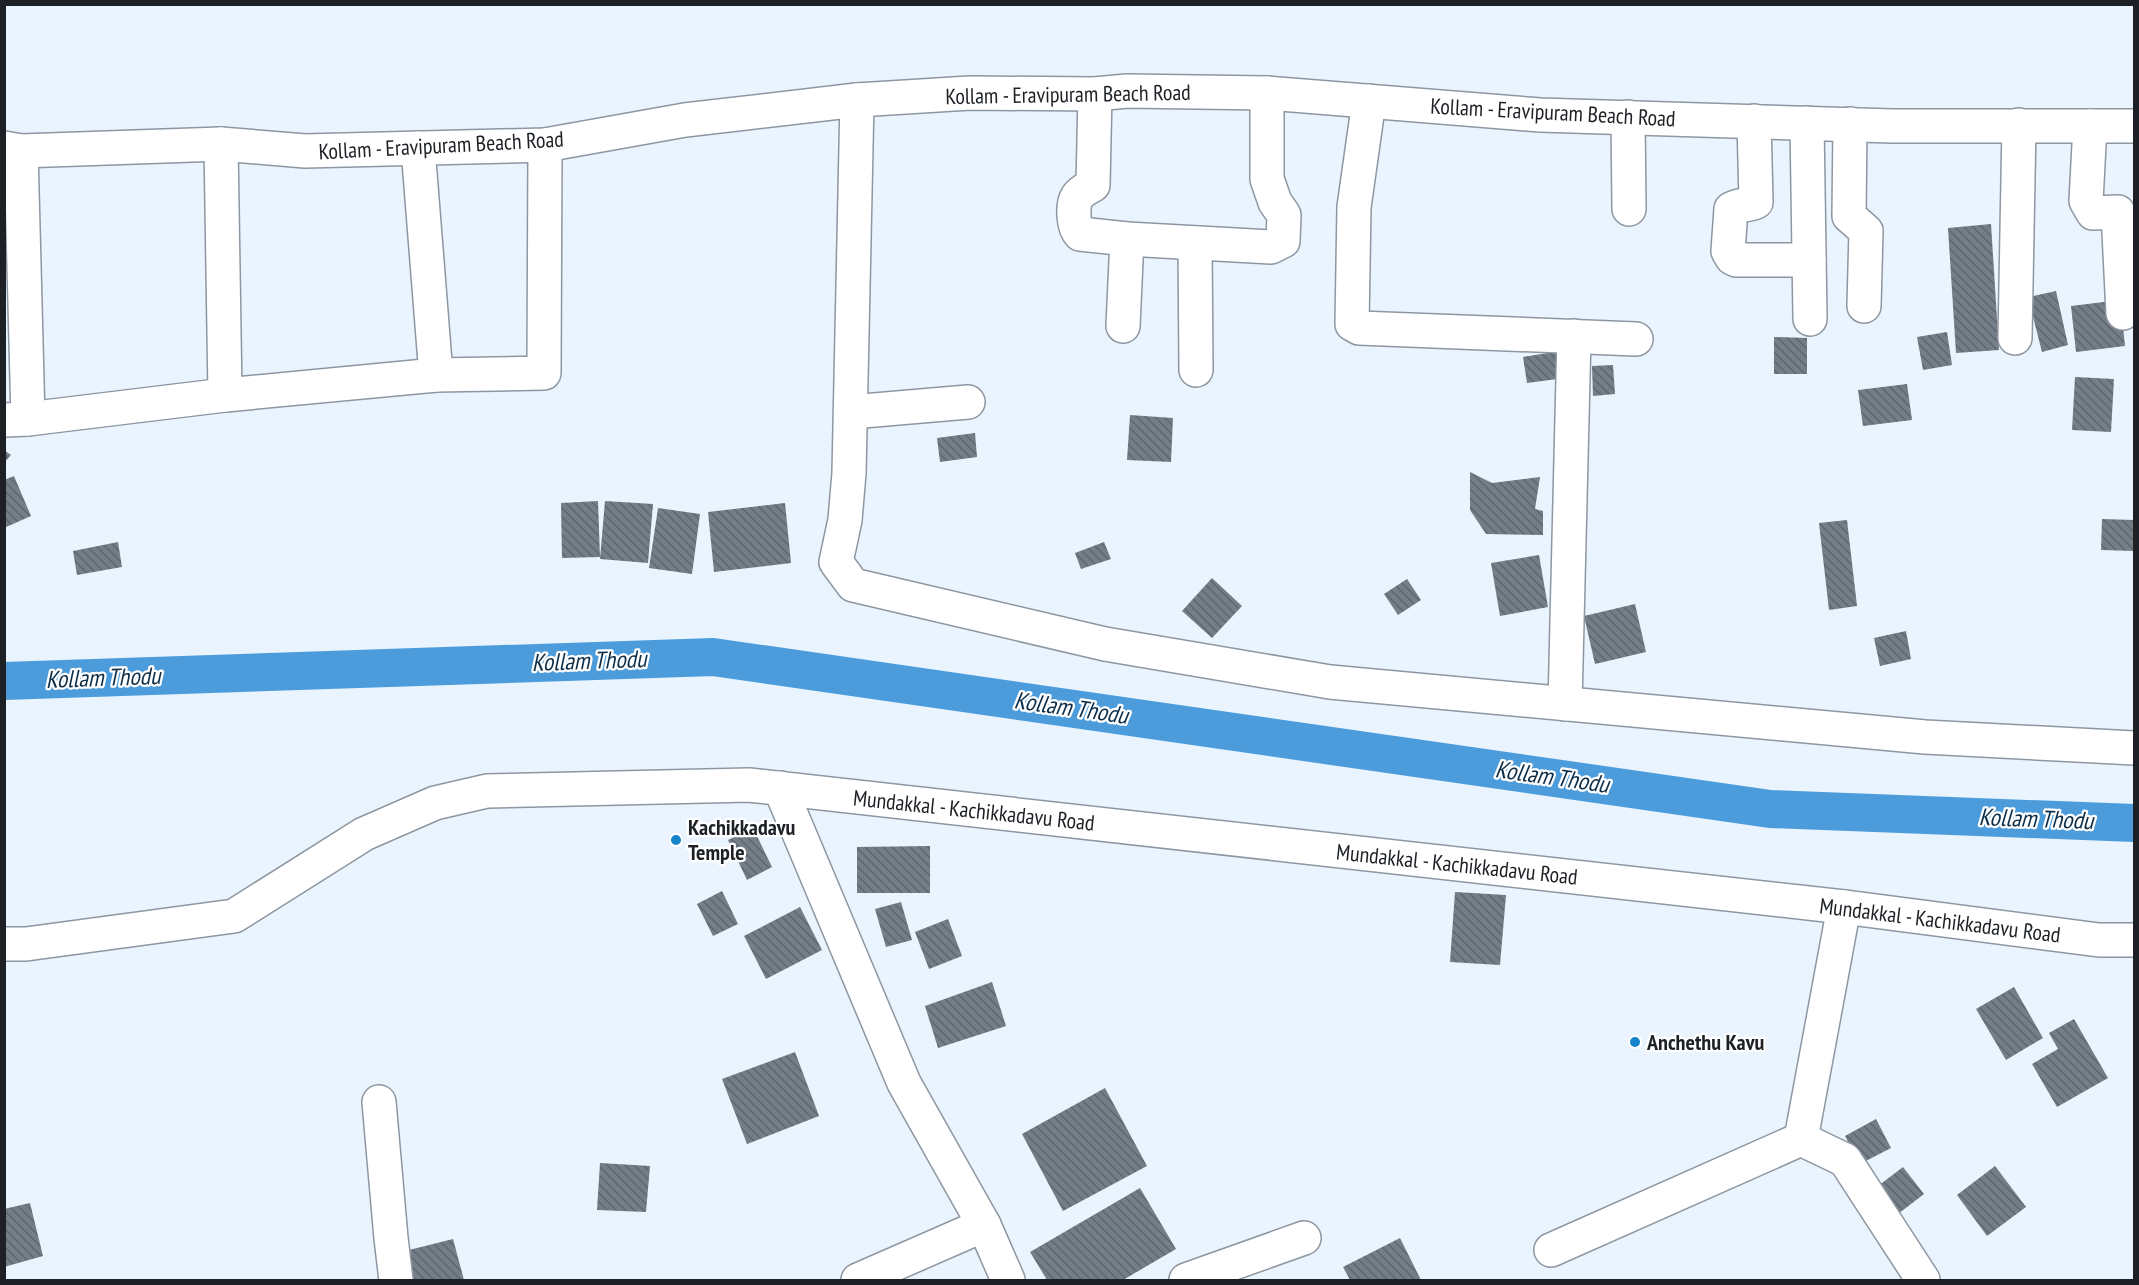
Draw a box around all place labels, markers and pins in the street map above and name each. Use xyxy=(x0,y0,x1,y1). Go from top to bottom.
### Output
place label: Kachikkadavu Temple xyxy=(688,813,796,866)
marker: Kachikkadavu Temple xyxy=(669,833,683,847)
place label: Anchethu Kavu xyxy=(1646,1028,1764,1056)
marker: Anchethu Kavu xyxy=(1628,1035,1642,1049)

